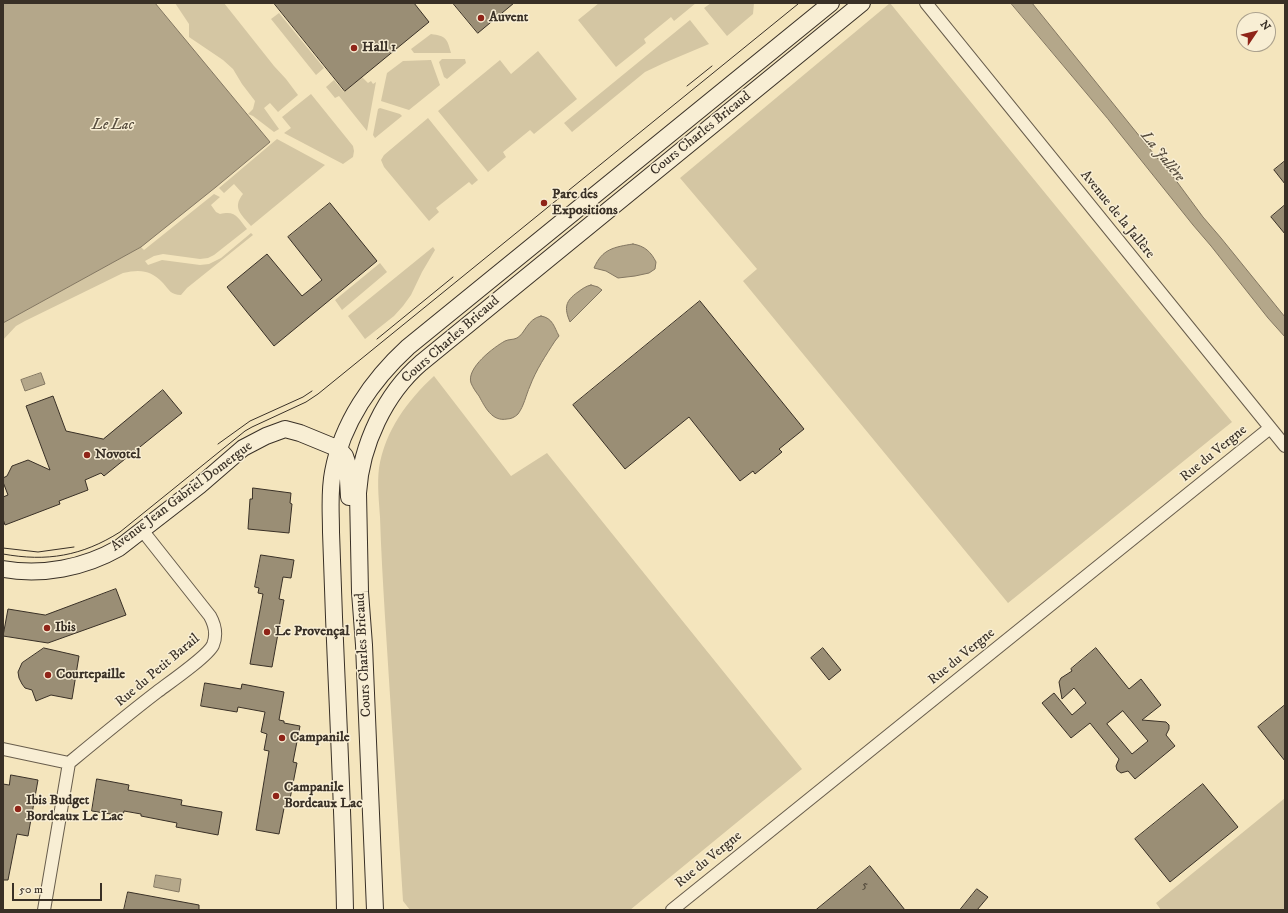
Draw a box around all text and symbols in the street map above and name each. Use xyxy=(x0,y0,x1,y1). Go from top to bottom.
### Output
place label: Auvent xyxy=(489,10,528,26)
north arrow xyxy=(1236,12,1276,52)
marker: Auvent xyxy=(476,13,486,23)
text: N xyxy=(1257,18,1273,33)
place label: Hall 1 xyxy=(362,40,396,56)
marker: Hall 1 xyxy=(349,43,359,53)
street label: Cours Charles Bricaud xyxy=(647,88,755,180)
water label: Le Lac xyxy=(92,117,134,135)
water label: La Jallère xyxy=(1136,128,1188,186)
street label: Avenue de la Jallère xyxy=(1076,167,1158,263)
place label: Parc des Expositions xyxy=(552,187,618,220)
marker: Parc des Expositions xyxy=(539,198,549,208)
street label: Cours Charles Bricaud xyxy=(399,293,503,387)
street label: Rue du Vergne xyxy=(1177,422,1251,486)
street label: Avenue Jean Gabriel Domergue xyxy=(108,438,256,556)
place label: Novotel xyxy=(95,447,140,463)
marker: Novotel xyxy=(82,450,92,460)
street label: Cours Charles Bricaud xyxy=(352,592,376,718)
place label: Ibis xyxy=(55,620,76,636)
marker: Ibis xyxy=(42,623,52,633)
place label: Le Provençal xyxy=(275,624,349,640)
street label: Rue du Vergne xyxy=(925,625,999,689)
marker: Le Provençal xyxy=(262,627,272,637)
street label: Rue du Petit Barail xyxy=(113,631,203,711)
place label: Courtepaille xyxy=(56,667,125,683)
marker: Courtepaille xyxy=(43,670,53,680)
place label: Campanile xyxy=(290,730,350,746)
marker: Campanile xyxy=(277,733,287,743)
place label: Campanile Bordeaux Lac xyxy=(284,780,362,812)
marker: Campanile Bordeaux Lac xyxy=(271,791,281,801)
place label: Ibis Budget Bordeaux Le Lac xyxy=(26,793,123,826)
marker: Ibis Budget Bordeaux Le Lac xyxy=(13,804,23,814)
street label: Rue du Vergne xyxy=(672,828,746,892)
scale bar xyxy=(14,875,104,901)
house number: 5 xyxy=(862,879,868,893)
text: 50 m xyxy=(19,882,43,897)

